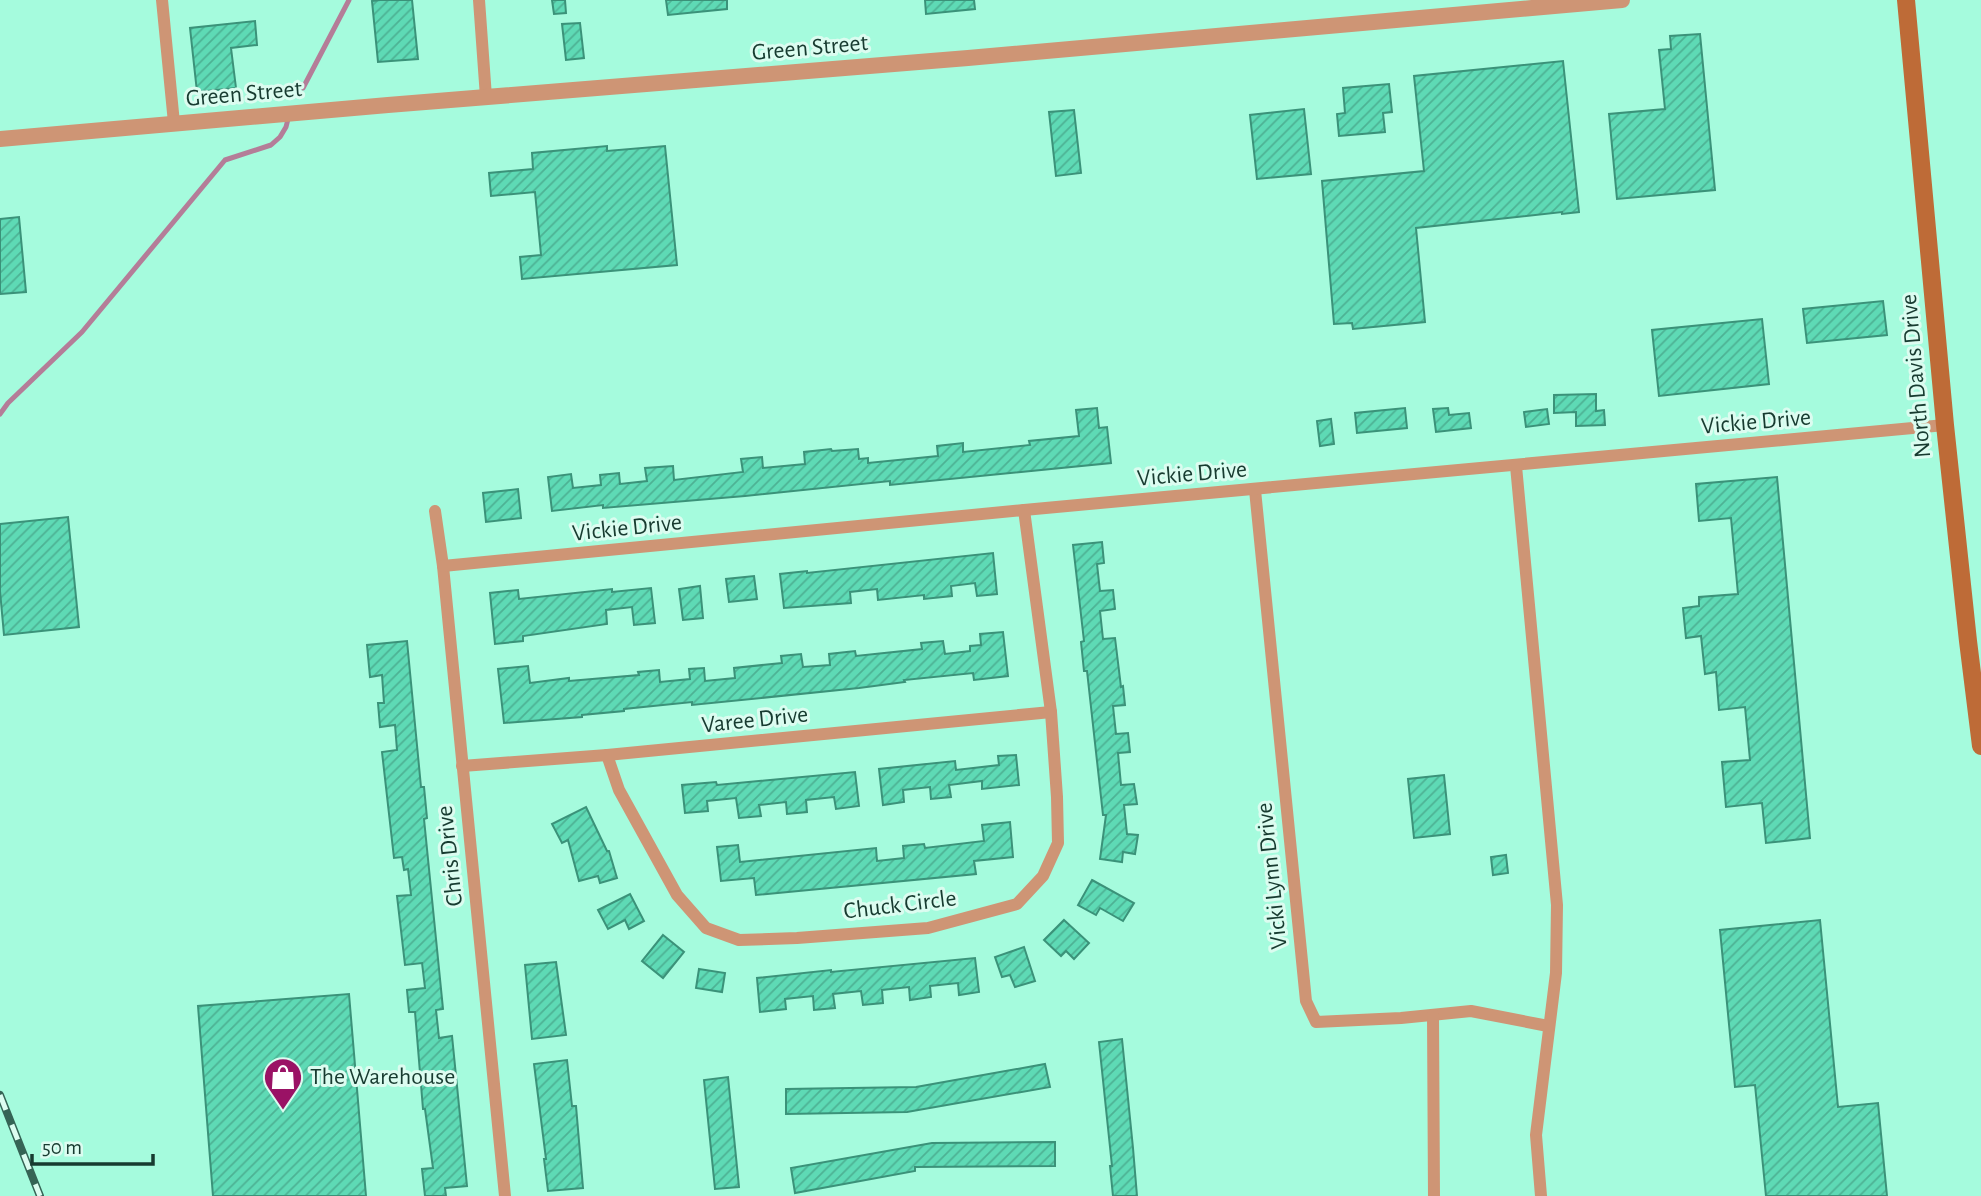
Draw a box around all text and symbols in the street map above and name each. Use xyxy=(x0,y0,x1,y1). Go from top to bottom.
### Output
street label: Green Street xyxy=(751,31,869,65)
street label: Green Street xyxy=(185,77,303,111)
street label: North Davis Drive xyxy=(1897,293,1935,459)
street label: Vickie Drive xyxy=(1700,405,1812,439)
street label: Vickie Drive xyxy=(1136,457,1248,491)
street label: Vickie Drive xyxy=(571,510,683,546)
street label: Varee Drive xyxy=(701,702,809,738)
street label: Vicki Lynn Drive xyxy=(1252,801,1292,951)
street label: Chris Drive xyxy=(433,804,467,908)
street label: Chuck Circle xyxy=(842,886,958,924)
shop icon: The Warehouse xyxy=(262,1056,304,1111)
place label: The Warehouse xyxy=(310,1065,455,1089)
scale bar xyxy=(32,1122,152,1166)
text: 50 m xyxy=(42,1137,82,1158)

